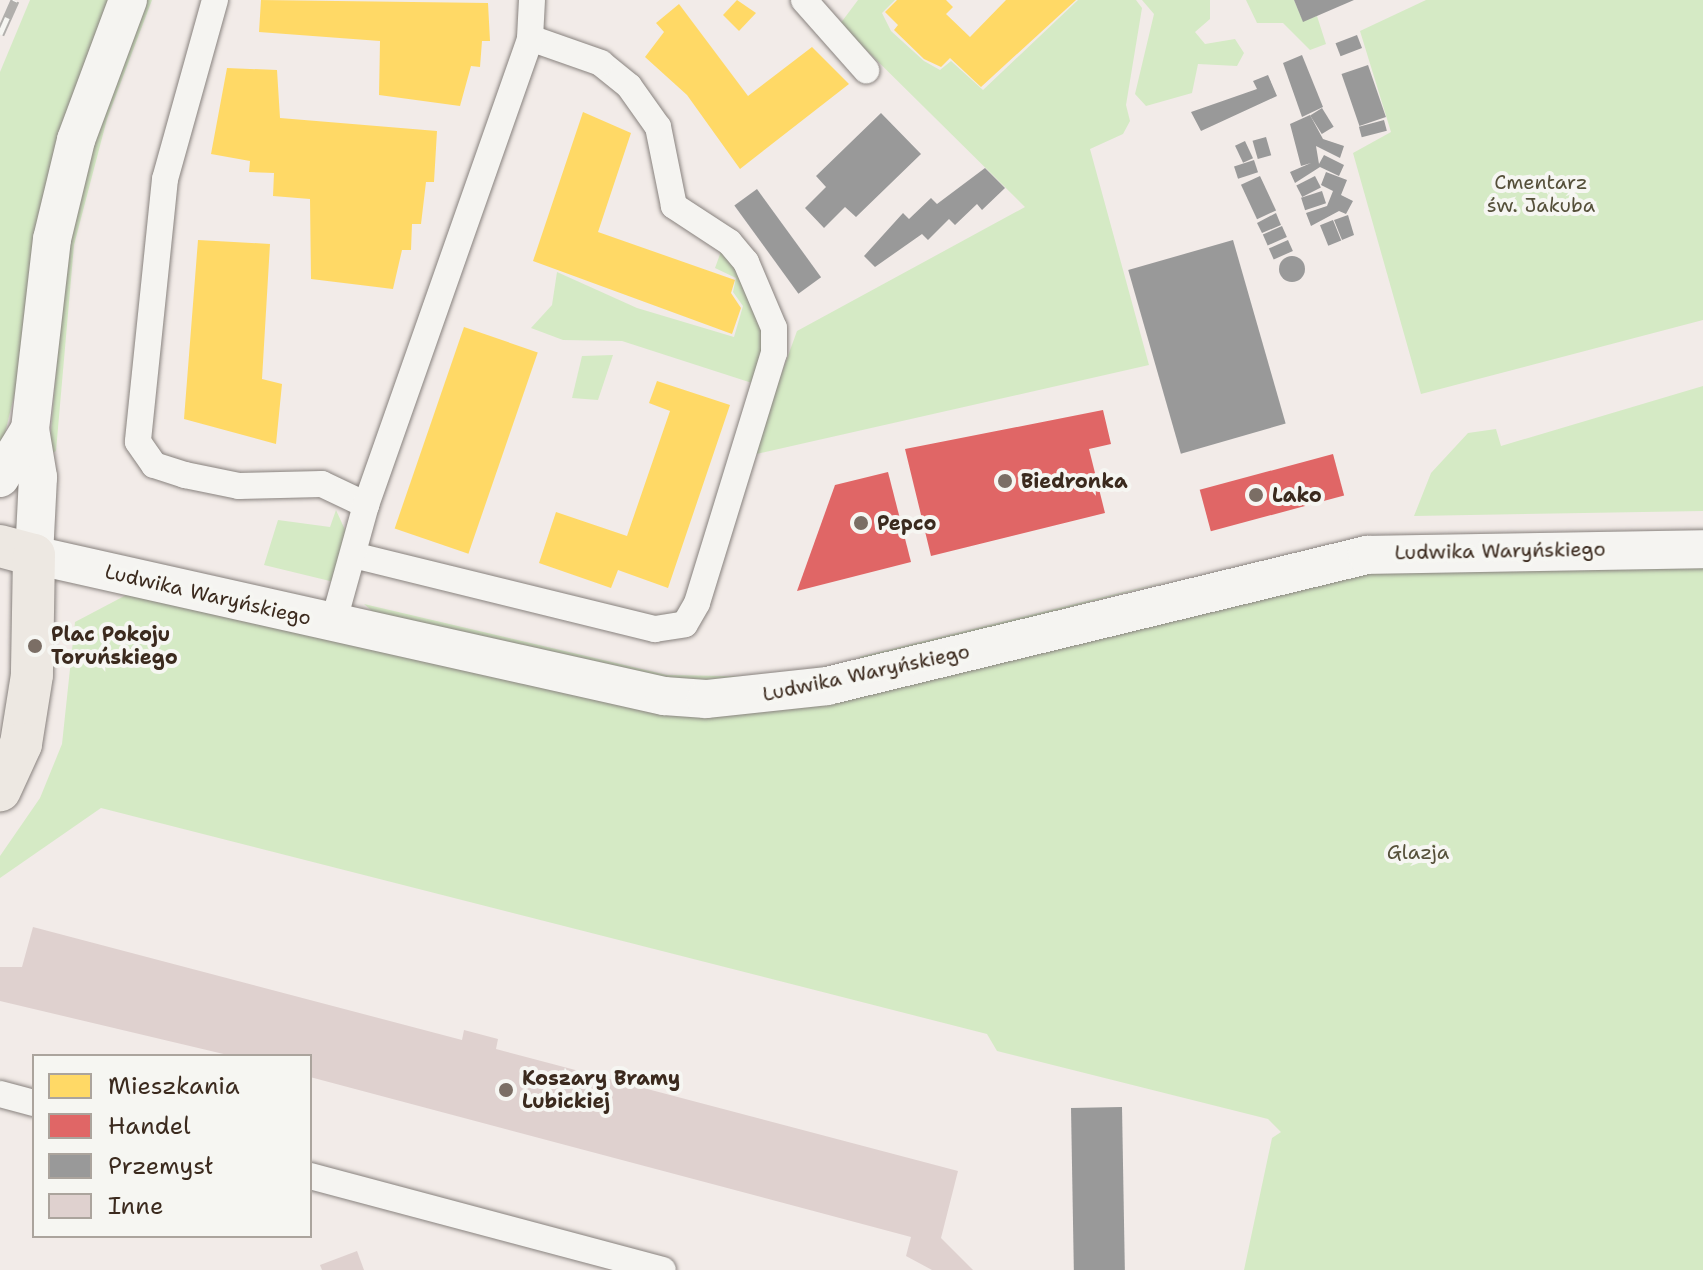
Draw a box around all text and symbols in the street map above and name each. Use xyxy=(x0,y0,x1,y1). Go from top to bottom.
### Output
park label: Cmentarz św. Jakuba xyxy=(1487,171,1595,218)
place label: Biedronka xyxy=(1021,469,1128,493)
marker: Biedronka xyxy=(996,472,1014,490)
place label: Lako xyxy=(1272,483,1322,507)
marker: Lako xyxy=(1247,486,1265,504)
place label: Pepco xyxy=(877,511,937,535)
marker: Pepco xyxy=(852,514,870,532)
street label: Ludwika Waryńskiego xyxy=(1394,537,1606,565)
street label: Ludwika Waryńskiego xyxy=(102,560,314,630)
place label: Plac Pokoju Toruńskiego xyxy=(51,622,178,669)
marker: Plac Pokoju Toruńskiego xyxy=(26,637,44,655)
street label: Ludwika Waryńskiego xyxy=(760,639,972,707)
park label: Glazja xyxy=(1387,840,1449,864)
legend xyxy=(32,1054,312,1238)
place label: Koszary Bramy Lubickiej xyxy=(522,1066,680,1113)
text: Mieszkania xyxy=(108,1070,240,1102)
marker: Koszary Bramy Lubickiej xyxy=(497,1081,515,1099)
text: Handel xyxy=(108,1110,191,1142)
text: Przemysł xyxy=(108,1150,213,1182)
text: Inne xyxy=(108,1190,164,1222)

